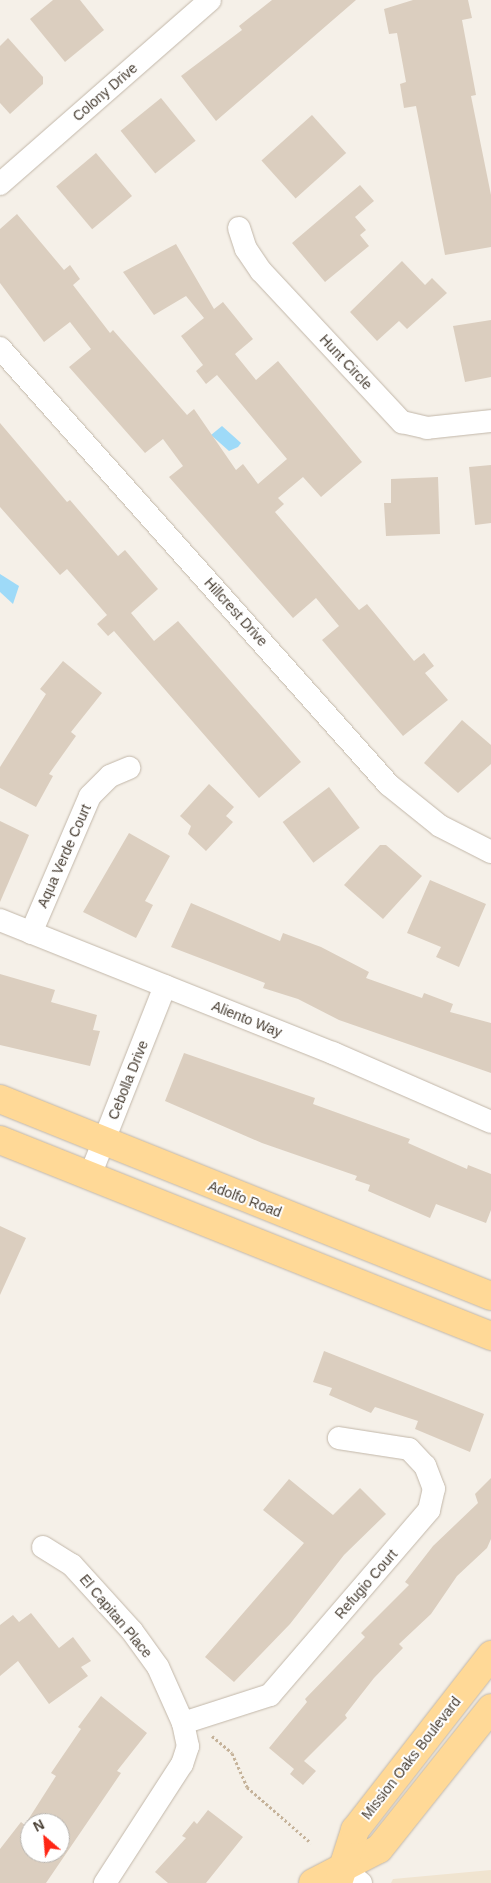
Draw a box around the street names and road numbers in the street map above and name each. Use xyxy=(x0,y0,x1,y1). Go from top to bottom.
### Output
street label: Colony Drive xyxy=(69,59,141,125)
street label: Hunt Circle xyxy=(316,331,376,393)
street label: Hillcrest Drive xyxy=(201,574,271,650)
street label: Aqua Verde Court xyxy=(34,802,94,910)
street label: Aliento Way xyxy=(209,997,285,1041)
street label: Cebolla Drive xyxy=(104,1038,152,1122)
street label: Adolfo Road xyxy=(206,1177,284,1221)
street label: Refugio Court xyxy=(331,1546,401,1622)
street label: El Capitan Place xyxy=(76,1571,156,1661)
street label: Mission Oaks Boulevard xyxy=(358,1693,464,1823)

